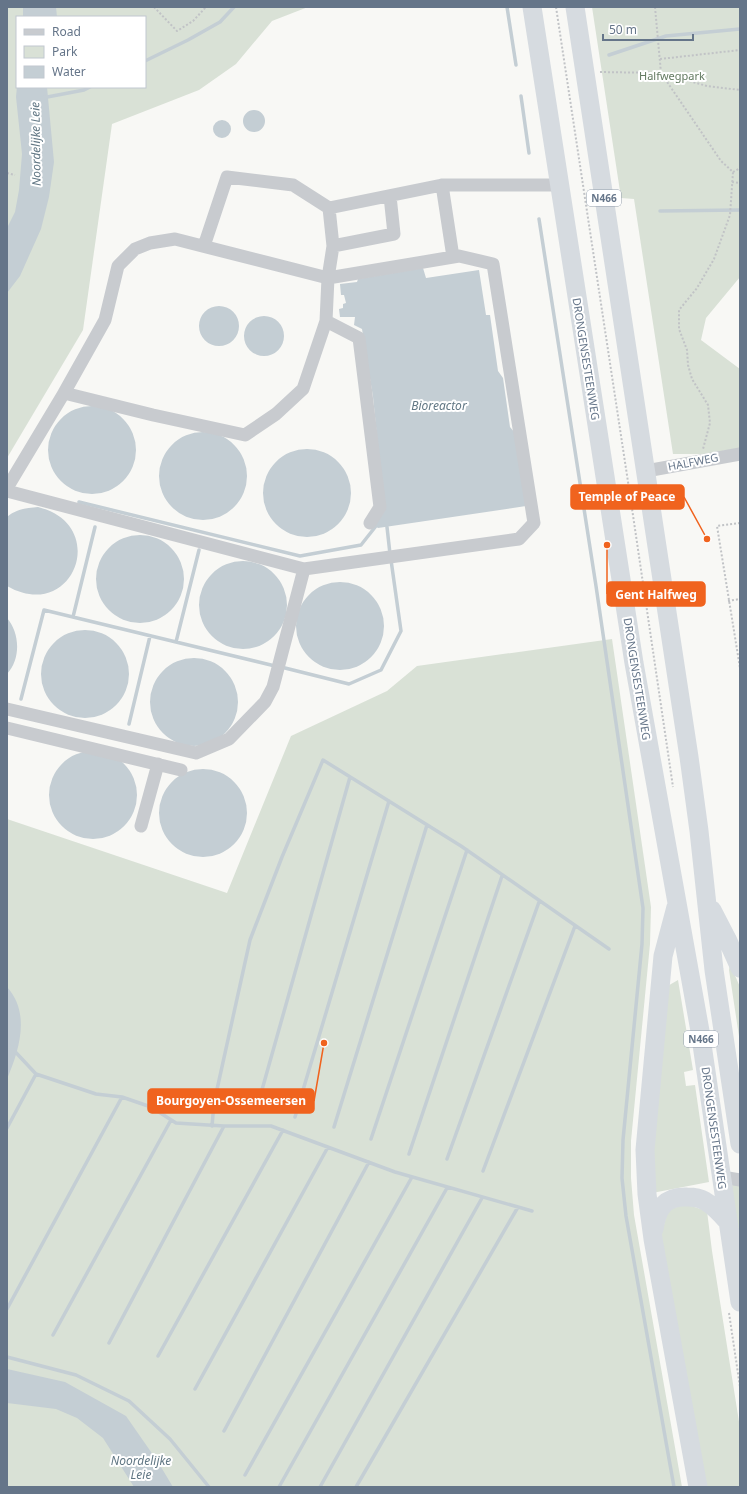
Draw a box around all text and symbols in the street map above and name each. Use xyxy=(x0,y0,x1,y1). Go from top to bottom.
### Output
legend xyxy=(16,16,146,88)
scale bar xyxy=(603,16,693,42)
text: 50 m xyxy=(609,21,637,38)
text: Road xyxy=(52,23,81,40)
text: Park xyxy=(52,43,78,60)
text: Water xyxy=(52,63,86,80)
park label: Halfwegpark xyxy=(639,68,705,83)
water label: Noordelijke Leie xyxy=(26,102,45,186)
road number: N466 xyxy=(587,190,621,206)
street label: DRONGENSESTEENWEG xyxy=(569,297,604,421)
water label: Bioreactor xyxy=(411,397,468,414)
street label: HALFWEG xyxy=(666,449,719,474)
callout: Temple of Peace xyxy=(571,485,684,509)
text: Temple of Peace xyxy=(579,488,675,505)
callout: Gent Halfweg xyxy=(607,582,705,606)
text: Gent Halfweg xyxy=(615,586,697,603)
street label: DRONGENSESTEENWEG xyxy=(620,617,655,741)
road number: N466 xyxy=(684,1031,718,1047)
street label: DRONGENSESTEENWEG xyxy=(698,1066,731,1190)
callout: Bourgoyen-Ossemeersen xyxy=(148,1089,314,1113)
text: Bourgoyen-Ossemeersen xyxy=(156,1092,306,1109)
water label: Noordelijke Leie xyxy=(111,1452,171,1483)

